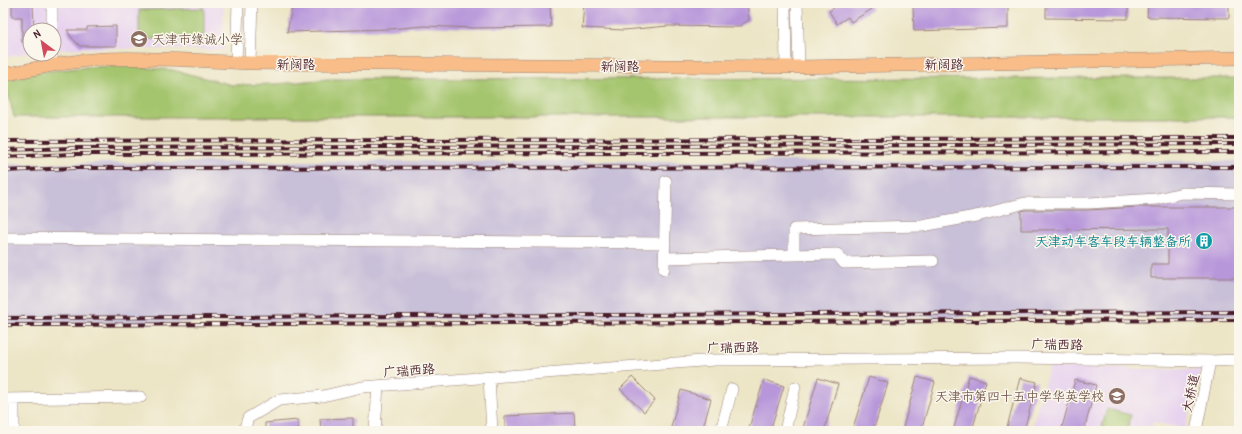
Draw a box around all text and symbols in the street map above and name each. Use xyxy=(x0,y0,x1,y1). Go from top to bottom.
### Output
north arrow xyxy=(22,22,62,62)
text: N xyxy=(31,26,43,41)
school or university icon: 天津市缘诚小学 xyxy=(129,29,149,49)
place label: 天津市缘诚小学 xyxy=(152,30,243,48)
street label: 新阔路 xyxy=(276,55,316,73)
street label: 新阔路 xyxy=(924,55,964,73)
street label: 新阔路 xyxy=(600,57,640,75)
building icon: 天津动车客车段车辆整备所 xyxy=(1194,231,1214,251)
place label: 天津动车客车段车辆整备所 xyxy=(1035,232,1191,250)
street label: 广瑞西路 xyxy=(1031,335,1083,353)
street label: 广瑞西路 xyxy=(707,338,759,356)
street label: 广瑞西路 xyxy=(382,359,436,381)
street label: 大桥道 xyxy=(1177,372,1203,414)
school or university icon: 天津市第四十五中学华英学校 xyxy=(1107,386,1127,406)
place label: 天津市第四十五中学华英学校 xyxy=(935,387,1104,405)

